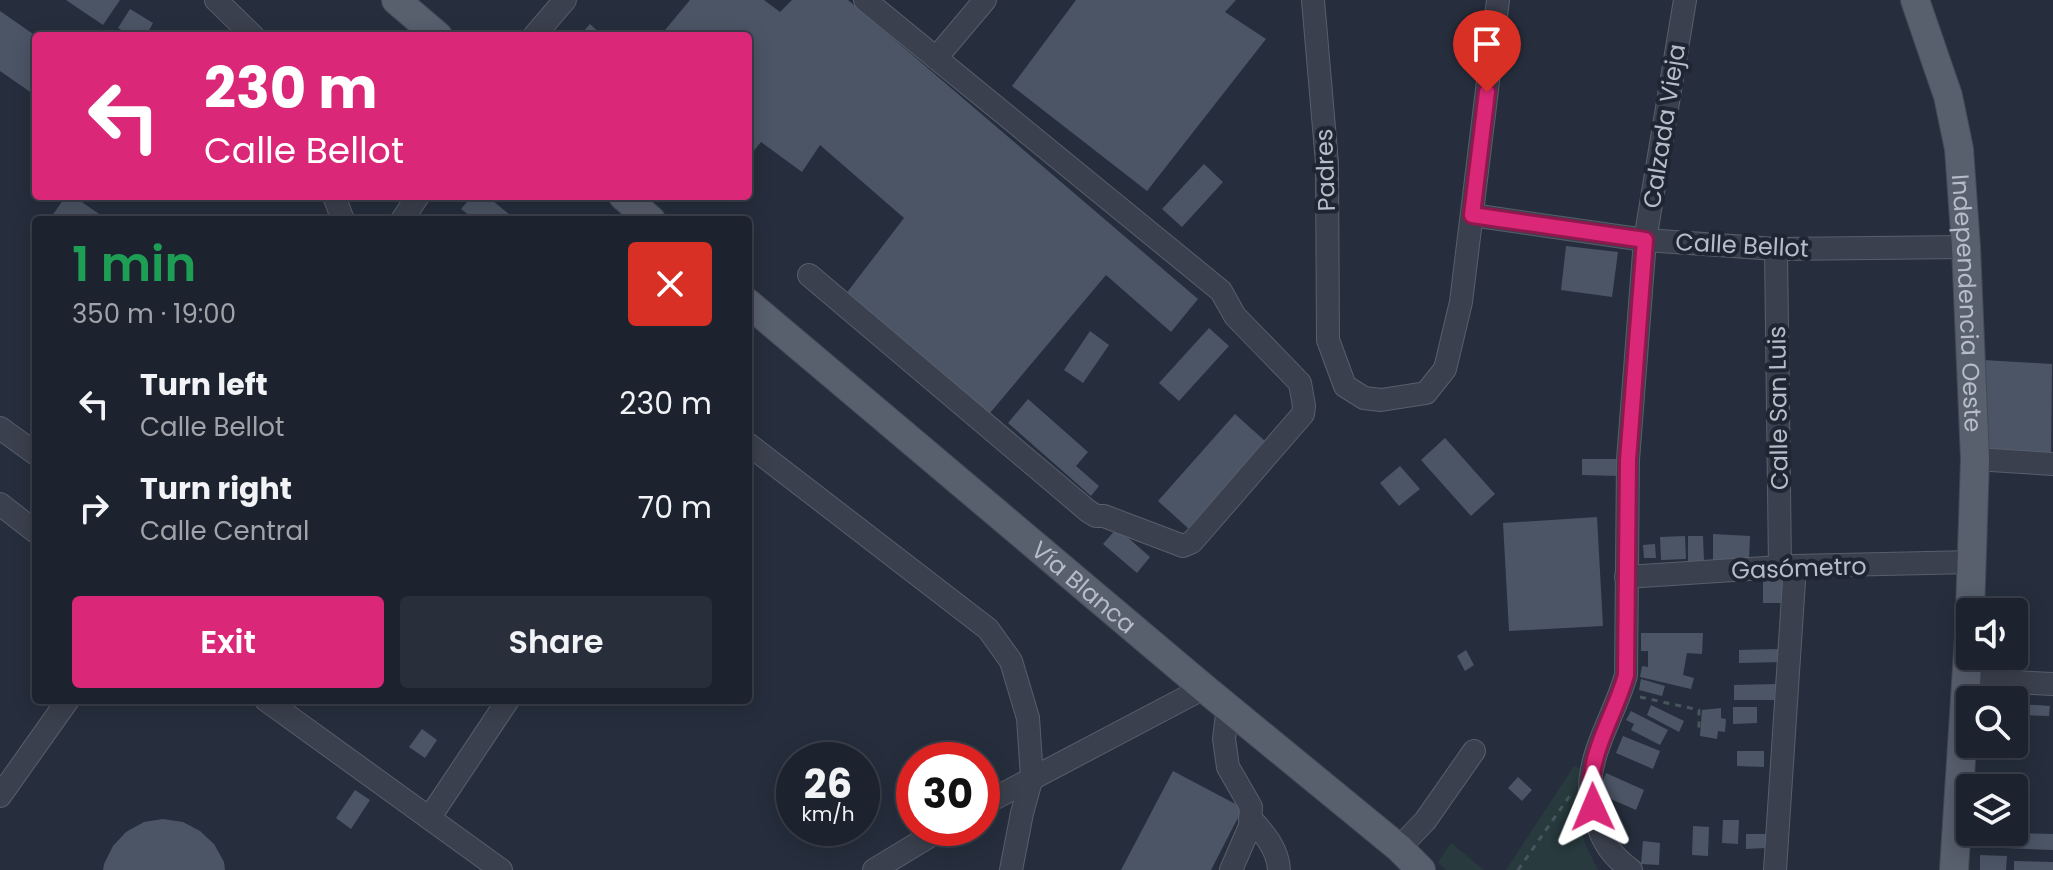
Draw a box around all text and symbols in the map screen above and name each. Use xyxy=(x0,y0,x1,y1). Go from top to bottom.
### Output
pin xyxy=(1453,10,1521,92)
icon: arrive xyxy=(1465,22,1509,66)
street label: Calzada Vieja xyxy=(1635,42,1693,210)
text: 230 m xyxy=(204,49,378,128)
icon: left xyxy=(72,64,176,168)
text: Calle Bellot xyxy=(204,125,404,176)
street label: Padres xyxy=(1307,128,1343,212)
street label: Independencia Oeste xyxy=(1944,173,1990,433)
street label: Calle Bellot xyxy=(1675,225,1809,265)
text: 1 min xyxy=(72,231,196,298)
button: close xyxy=(628,242,712,326)
text: 350 m · 19:00 xyxy=(72,296,236,332)
street label: Calle San Luis xyxy=(1760,326,1796,490)
text: Turn left xyxy=(140,363,268,406)
icon: left xyxy=(72,382,116,426)
text: 230 m xyxy=(619,382,712,425)
text: Calle Bellot xyxy=(140,409,284,445)
text: Turn right xyxy=(140,467,292,510)
icon: right xyxy=(72,486,116,530)
text: 70 m xyxy=(638,486,712,529)
text: Calle Central xyxy=(140,513,309,549)
street label: Vía Blanca xyxy=(1025,533,1144,641)
street label: Gasómetro xyxy=(1731,549,1867,587)
button: Exit xyxy=(72,596,384,688)
button: Share xyxy=(400,596,712,688)
map controls xyxy=(1956,598,2028,846)
button: sound xyxy=(1956,598,2028,670)
button: search xyxy=(1956,686,2028,758)
speed limit sign: 30 xyxy=(896,742,1000,846)
text: 26 xyxy=(804,756,852,812)
position arrow xyxy=(1551,765,1635,849)
button: layers xyxy=(1956,774,2028,846)
text: km/h xyxy=(801,800,855,828)

